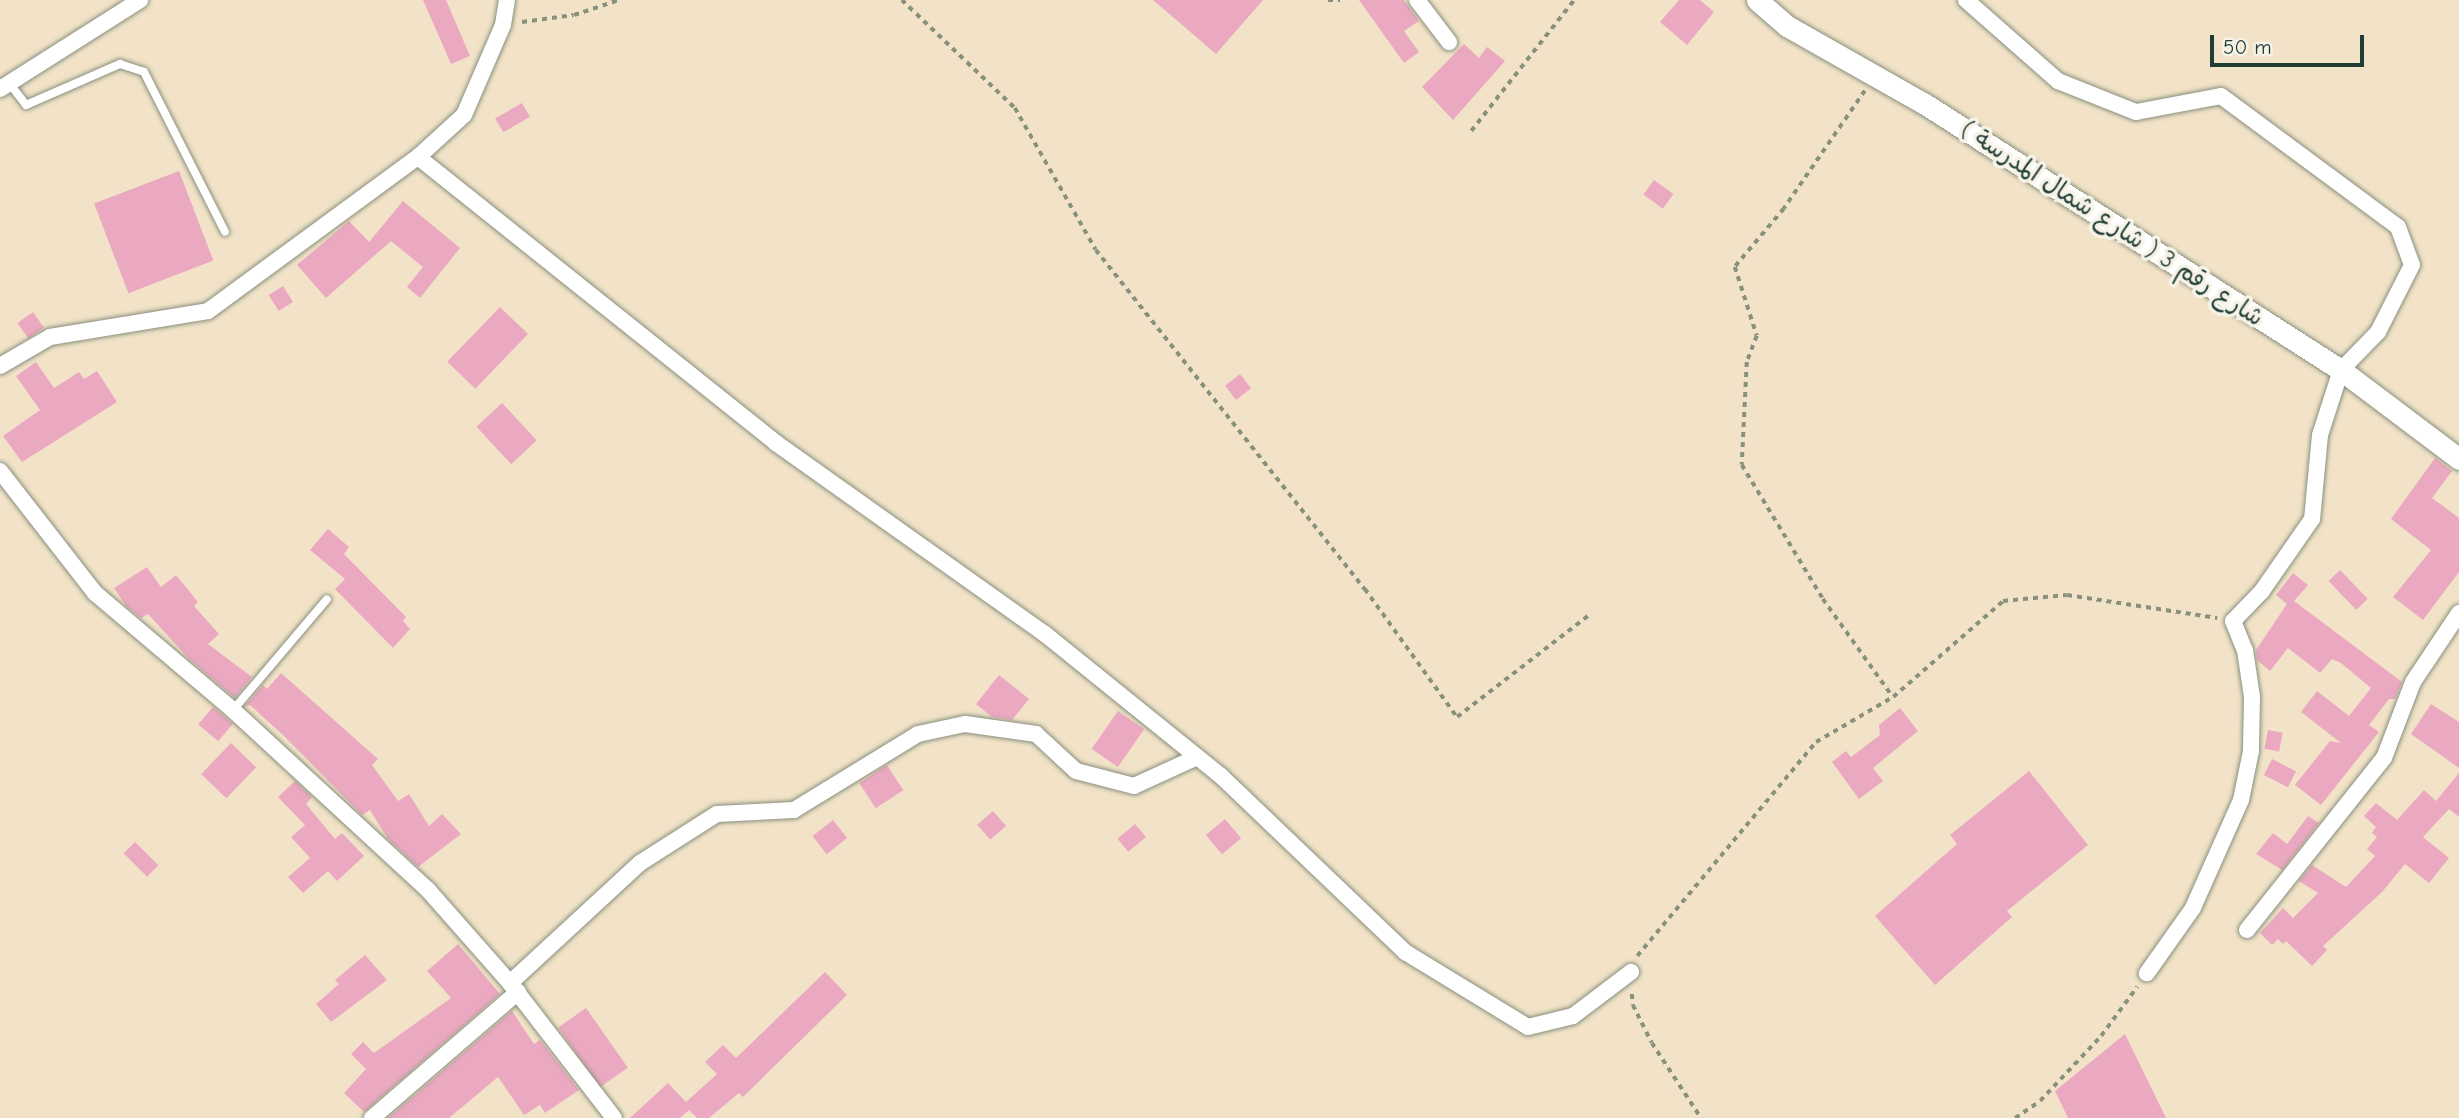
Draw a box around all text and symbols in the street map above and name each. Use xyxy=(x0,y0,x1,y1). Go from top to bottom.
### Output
scale bar xyxy=(2214,21,2368,65)
text: 50 m xyxy=(2223,35,2272,59)
street label: شارع رقم 3 ( شارع شمال المدرسة ) xyxy=(1955,115,2269,333)

